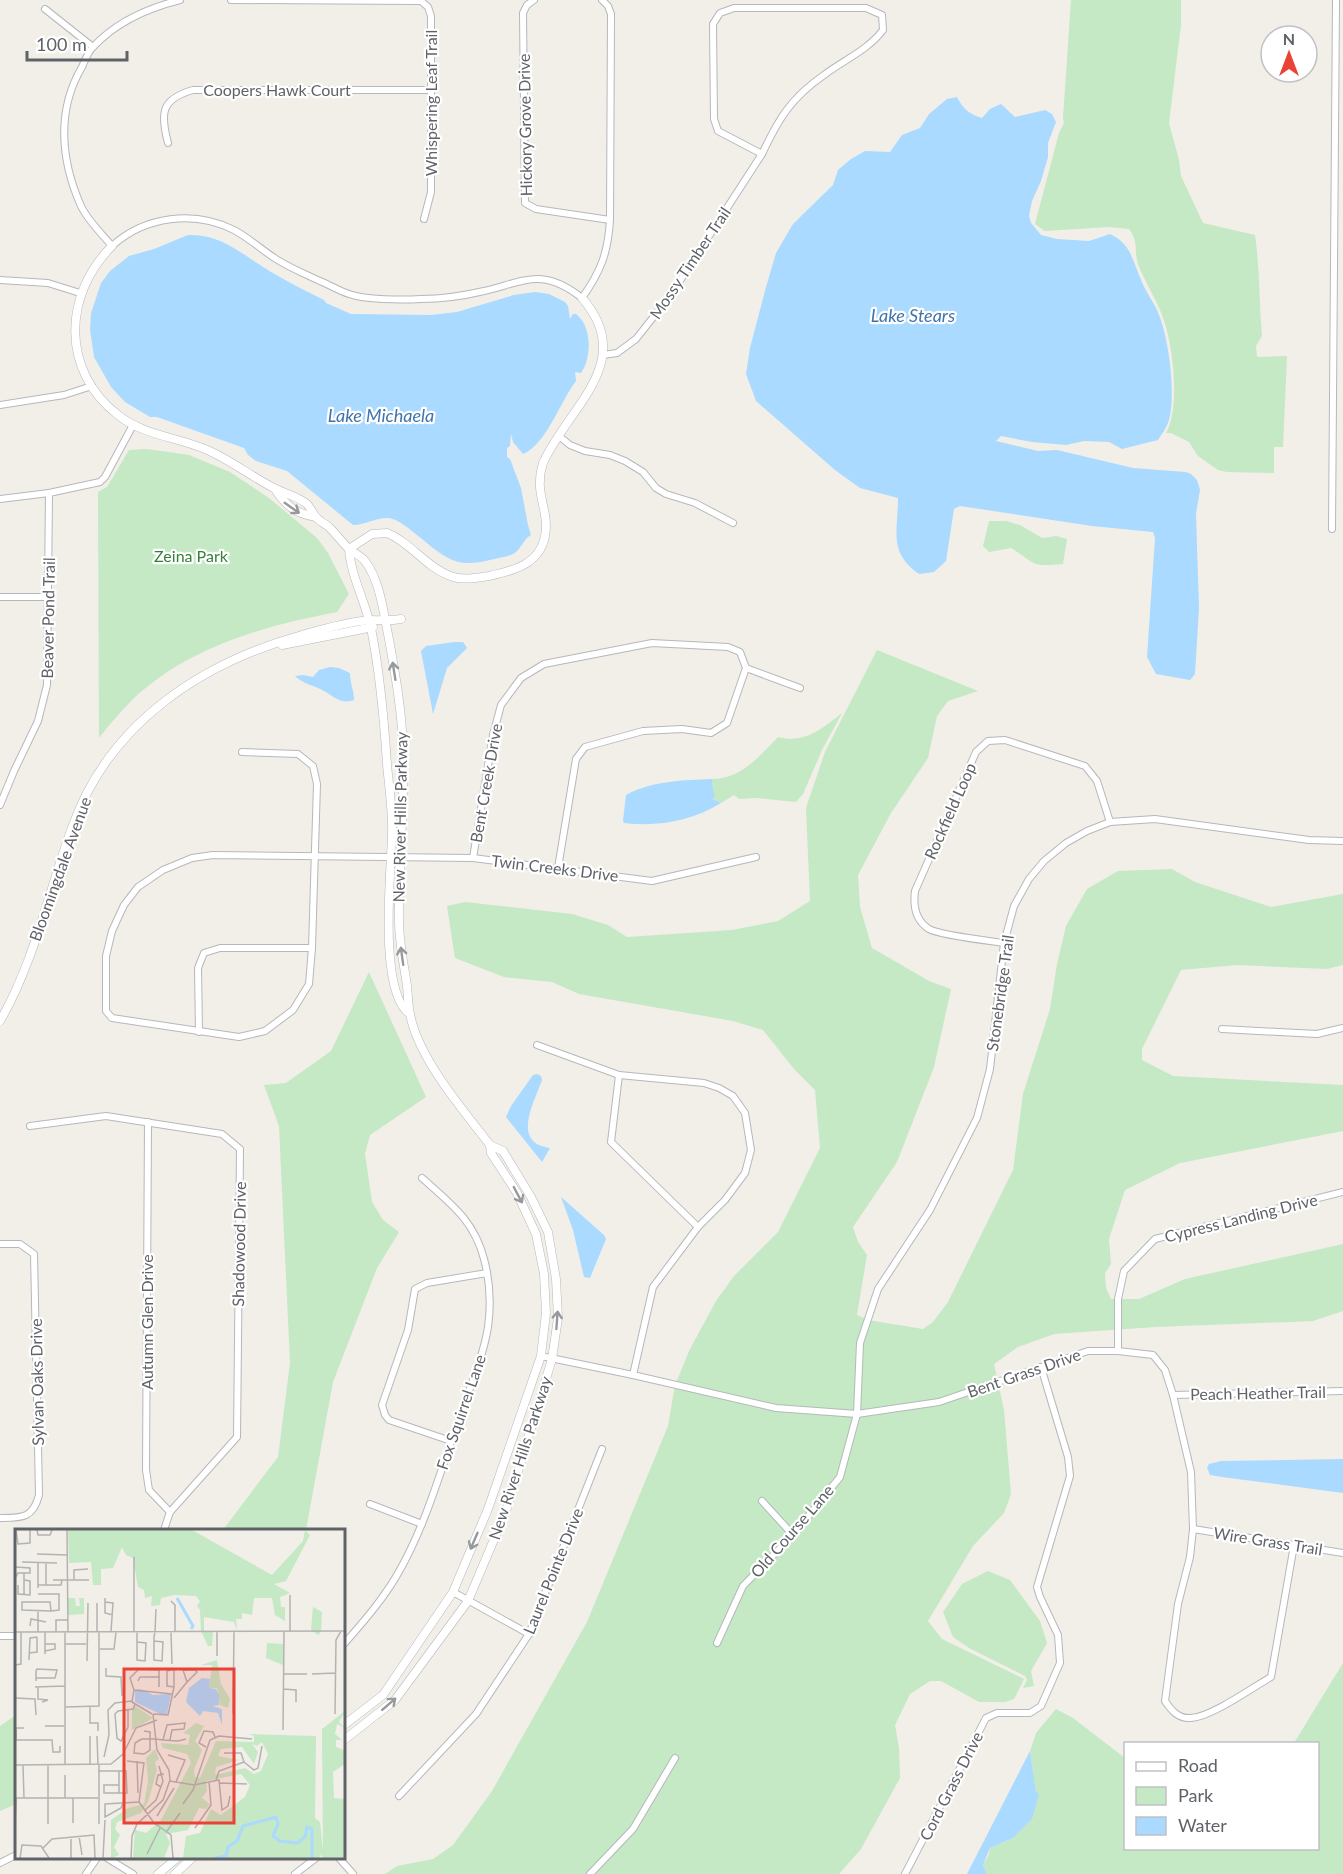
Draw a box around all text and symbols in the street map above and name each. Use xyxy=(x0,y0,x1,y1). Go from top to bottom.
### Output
scale bar xyxy=(27,24,128,62)
north arrow xyxy=(1259,24,1319,84)
text: N xyxy=(1283,29,1295,48)
street label: Whispering Leaf Trail xyxy=(421,30,440,176)
text: 100 m xyxy=(36,33,87,55)
street label: Hickory Grove Drive xyxy=(514,53,535,197)
street label: Coopers Hawk Court xyxy=(203,80,351,99)
street label: Mossy Timber Trail xyxy=(645,203,734,322)
water label: Lake Stears xyxy=(871,304,955,326)
water label: Lake Michaela xyxy=(328,404,434,426)
one-way arrow xyxy=(284,502,300,514)
park label: Zeina Park xyxy=(154,546,229,565)
street label: Beaver Pond Trail xyxy=(37,557,58,679)
one-way arrow xyxy=(389,661,400,681)
street label: Bent Creek Drive xyxy=(466,722,505,844)
street label: New River Hills Parkway xyxy=(389,731,411,903)
street label: Rockfield Loop xyxy=(920,760,979,862)
street label: Bloomingdale Avenue xyxy=(25,794,94,943)
street label: Twin Creeks Drive xyxy=(490,850,620,885)
street label: Stonebridge Trail xyxy=(982,934,1017,1052)
one-way arrow xyxy=(397,946,408,966)
street label: Shadowood Drive xyxy=(228,1181,249,1307)
one-way arrow xyxy=(513,1186,524,1204)
street label: Cypress Landing Drive xyxy=(1162,1189,1319,1246)
street label: Autumn Glen Drive xyxy=(137,1254,156,1390)
one-way arrow xyxy=(551,1310,562,1330)
street label: Sylvan Oaks Drive xyxy=(26,1318,47,1446)
street label: Bent Grass Drive xyxy=(965,1344,1083,1401)
street label: Fox Squirrel Lane xyxy=(432,1352,489,1472)
street label: New River Hills Parkway xyxy=(484,1373,555,1542)
street label: Peach Heather Trail xyxy=(1190,1382,1326,1403)
street label: Old Course Lane xyxy=(746,1480,837,1581)
street label: Laurel Pointe Drive xyxy=(519,1505,586,1637)
street label: Wire Grass Trail xyxy=(1212,1523,1324,1558)
inset map xyxy=(15,1529,345,1859)
one-way arrow xyxy=(468,1532,480,1550)
one-way arrow xyxy=(381,1697,396,1711)
street label: Cord Grass Drive xyxy=(915,1728,986,1843)
legend xyxy=(1124,1742,1319,1850)
text: Road xyxy=(1178,1754,1218,1776)
text: Park xyxy=(1178,1784,1214,1806)
text: Water xyxy=(1178,1814,1227,1836)

